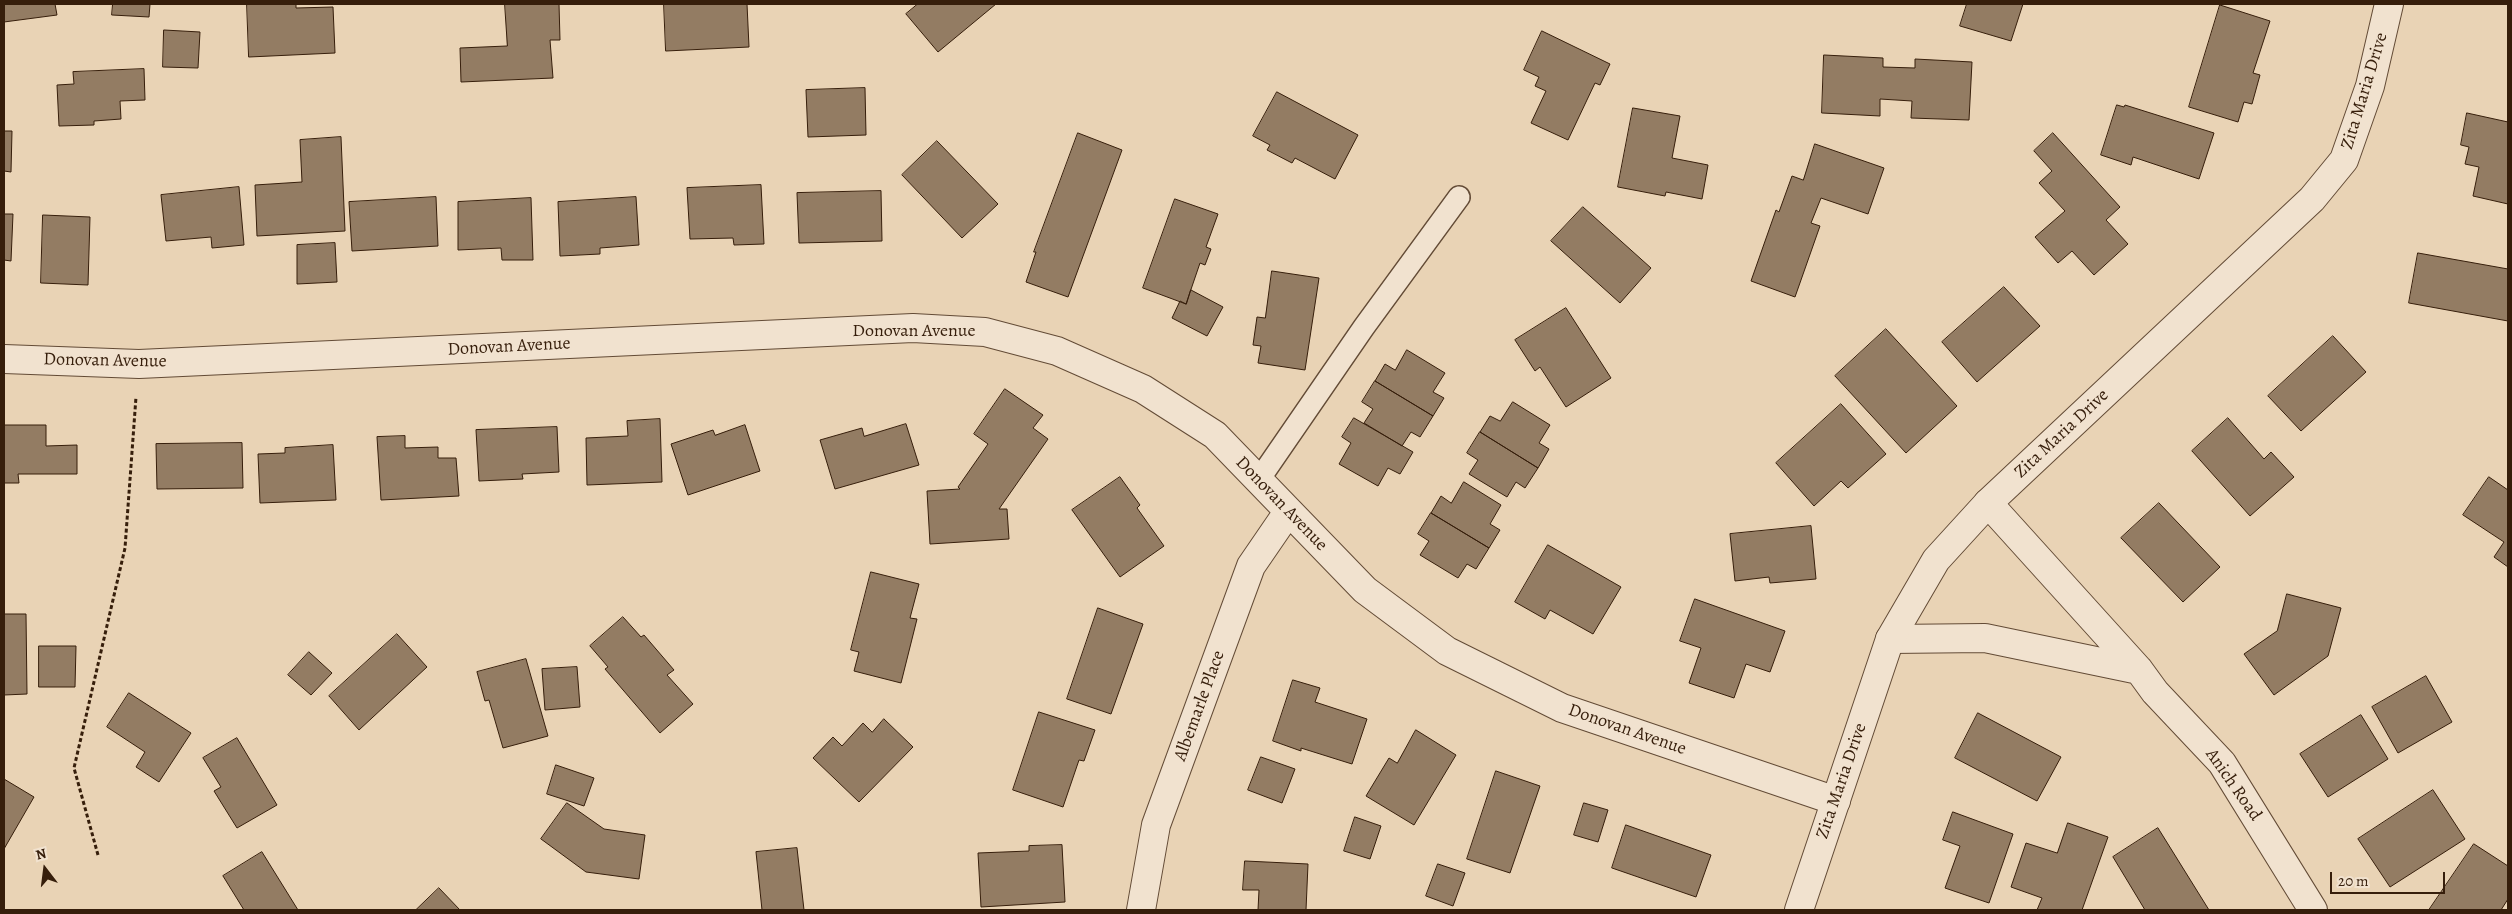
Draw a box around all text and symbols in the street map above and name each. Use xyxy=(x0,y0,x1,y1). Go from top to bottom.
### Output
street label: Zita Maria Drive xyxy=(2337,30,2393,152)
street label: Donovan Avenue xyxy=(852,321,976,343)
street label: Donovan Avenue xyxy=(447,333,571,361)
street label: Donovan Avenue xyxy=(43,349,167,373)
street label: Zita Maria Drive xyxy=(2010,385,2114,483)
street label: Donovan Avenue xyxy=(1230,452,1332,556)
street label: Albemarle Place xyxy=(1170,648,1230,764)
street label: Donovan Avenue xyxy=(1565,700,1689,760)
street label: Zita Maria Drive xyxy=(1812,720,1872,842)
street label: Anich Road xyxy=(2200,745,2266,825)
north arrow xyxy=(20,844,70,894)
text: N xyxy=(34,844,48,865)
scale bar xyxy=(2332,862,2447,894)
text: 20 m xyxy=(2338,871,2369,891)

